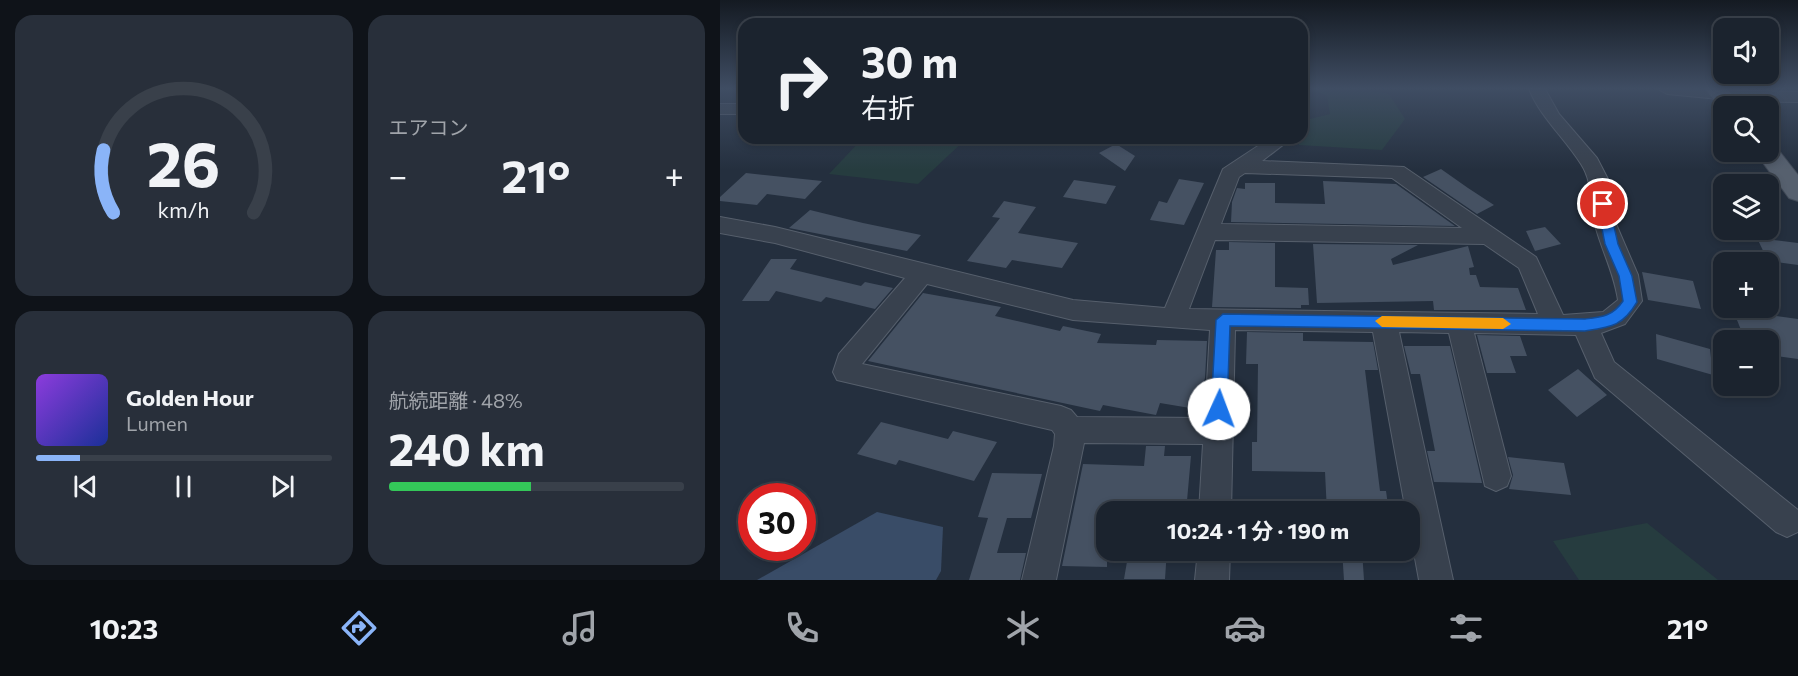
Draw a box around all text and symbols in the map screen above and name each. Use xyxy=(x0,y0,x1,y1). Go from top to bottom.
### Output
map controls xyxy=(1713,18,1779,396)
button: sound xyxy=(1713,18,1779,84)
text: 30 m xyxy=(861,35,958,87)
icon: right xyxy=(762,42,840,120)
text: 右折 xyxy=(861,91,915,124)
button: search xyxy=(1713,96,1779,162)
text: エアコン xyxy=(389,115,469,139)
text: 26 xyxy=(147,124,221,200)
text: 21° xyxy=(501,147,570,202)
text: − xyxy=(389,154,407,195)
text: + xyxy=(665,154,684,195)
button: layers xyxy=(1713,174,1779,240)
pin xyxy=(1577,178,1628,229)
icon: arrive xyxy=(1586,187,1619,220)
text: km/h xyxy=(158,196,210,222)
button: + xyxy=(1713,252,1779,318)
button: − xyxy=(1713,330,1779,396)
position arrow xyxy=(1187,377,1251,441)
text: Golden Hour xyxy=(126,384,254,411)
text: 航続距離 · 48% xyxy=(389,388,523,412)
text: Lumen xyxy=(126,411,188,435)
text: 240 km xyxy=(389,420,545,475)
icon: previous xyxy=(69,470,102,503)
icon: pause xyxy=(167,470,200,503)
icon: next xyxy=(266,470,299,503)
speed limit sign: 30 xyxy=(738,483,816,561)
text: 10:24 · 1 分 · 190 m xyxy=(1167,517,1349,544)
icon: directions xyxy=(338,607,380,649)
icon: music xyxy=(559,607,601,649)
icon: phone xyxy=(781,607,823,649)
icon: climate xyxy=(1002,607,1044,649)
icon: car xyxy=(1224,607,1266,649)
icon: filters xyxy=(1445,607,1487,649)
text: 10:23 xyxy=(90,612,158,645)
text: 21° xyxy=(1667,612,1708,645)

